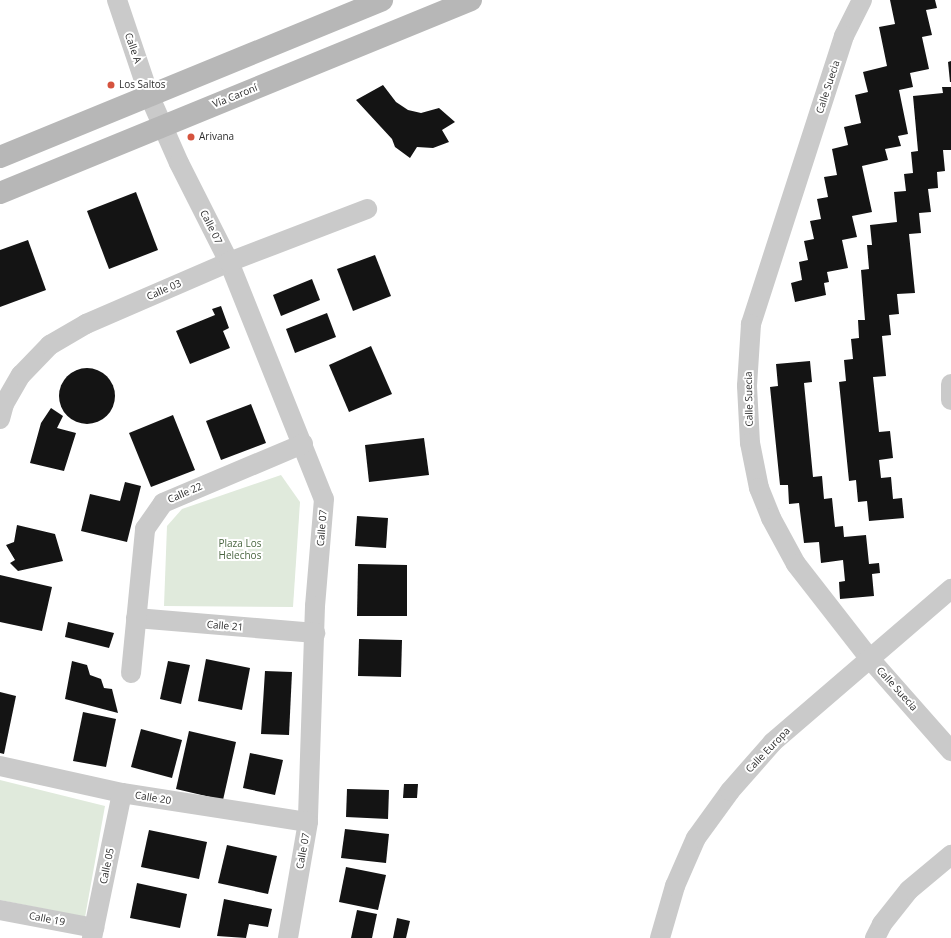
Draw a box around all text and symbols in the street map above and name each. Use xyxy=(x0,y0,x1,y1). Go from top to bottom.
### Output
street label: Calle A xyxy=(122,31,144,65)
street label: Calle Suecia xyxy=(814,59,842,115)
place label: Los Saltos xyxy=(119,79,166,91)
marker: Los Saltos xyxy=(106,80,116,90)
street label: Vía Caroní xyxy=(211,82,259,110)
place label: Arivana xyxy=(199,131,234,143)
marker: Arivana xyxy=(186,132,196,142)
street label: Calle 07 xyxy=(197,208,225,246)
street label: Calle 03 xyxy=(145,277,183,303)
street label: Calle Suecia xyxy=(743,371,755,427)
street label: Calle 22 xyxy=(166,480,204,506)
street label: Calle 07 xyxy=(314,509,330,547)
park label: Plaza Los Helechos xyxy=(219,537,261,560)
street label: Calle 21 xyxy=(206,618,244,634)
street label: Calle Suecia xyxy=(874,664,920,714)
street label: Calle Europa xyxy=(743,725,793,775)
street label: Calle 20 xyxy=(134,789,172,807)
street label: Calle 07 xyxy=(294,832,312,870)
street label: Calle 05 xyxy=(97,847,117,885)
street label: Calle 19 xyxy=(28,910,66,928)

